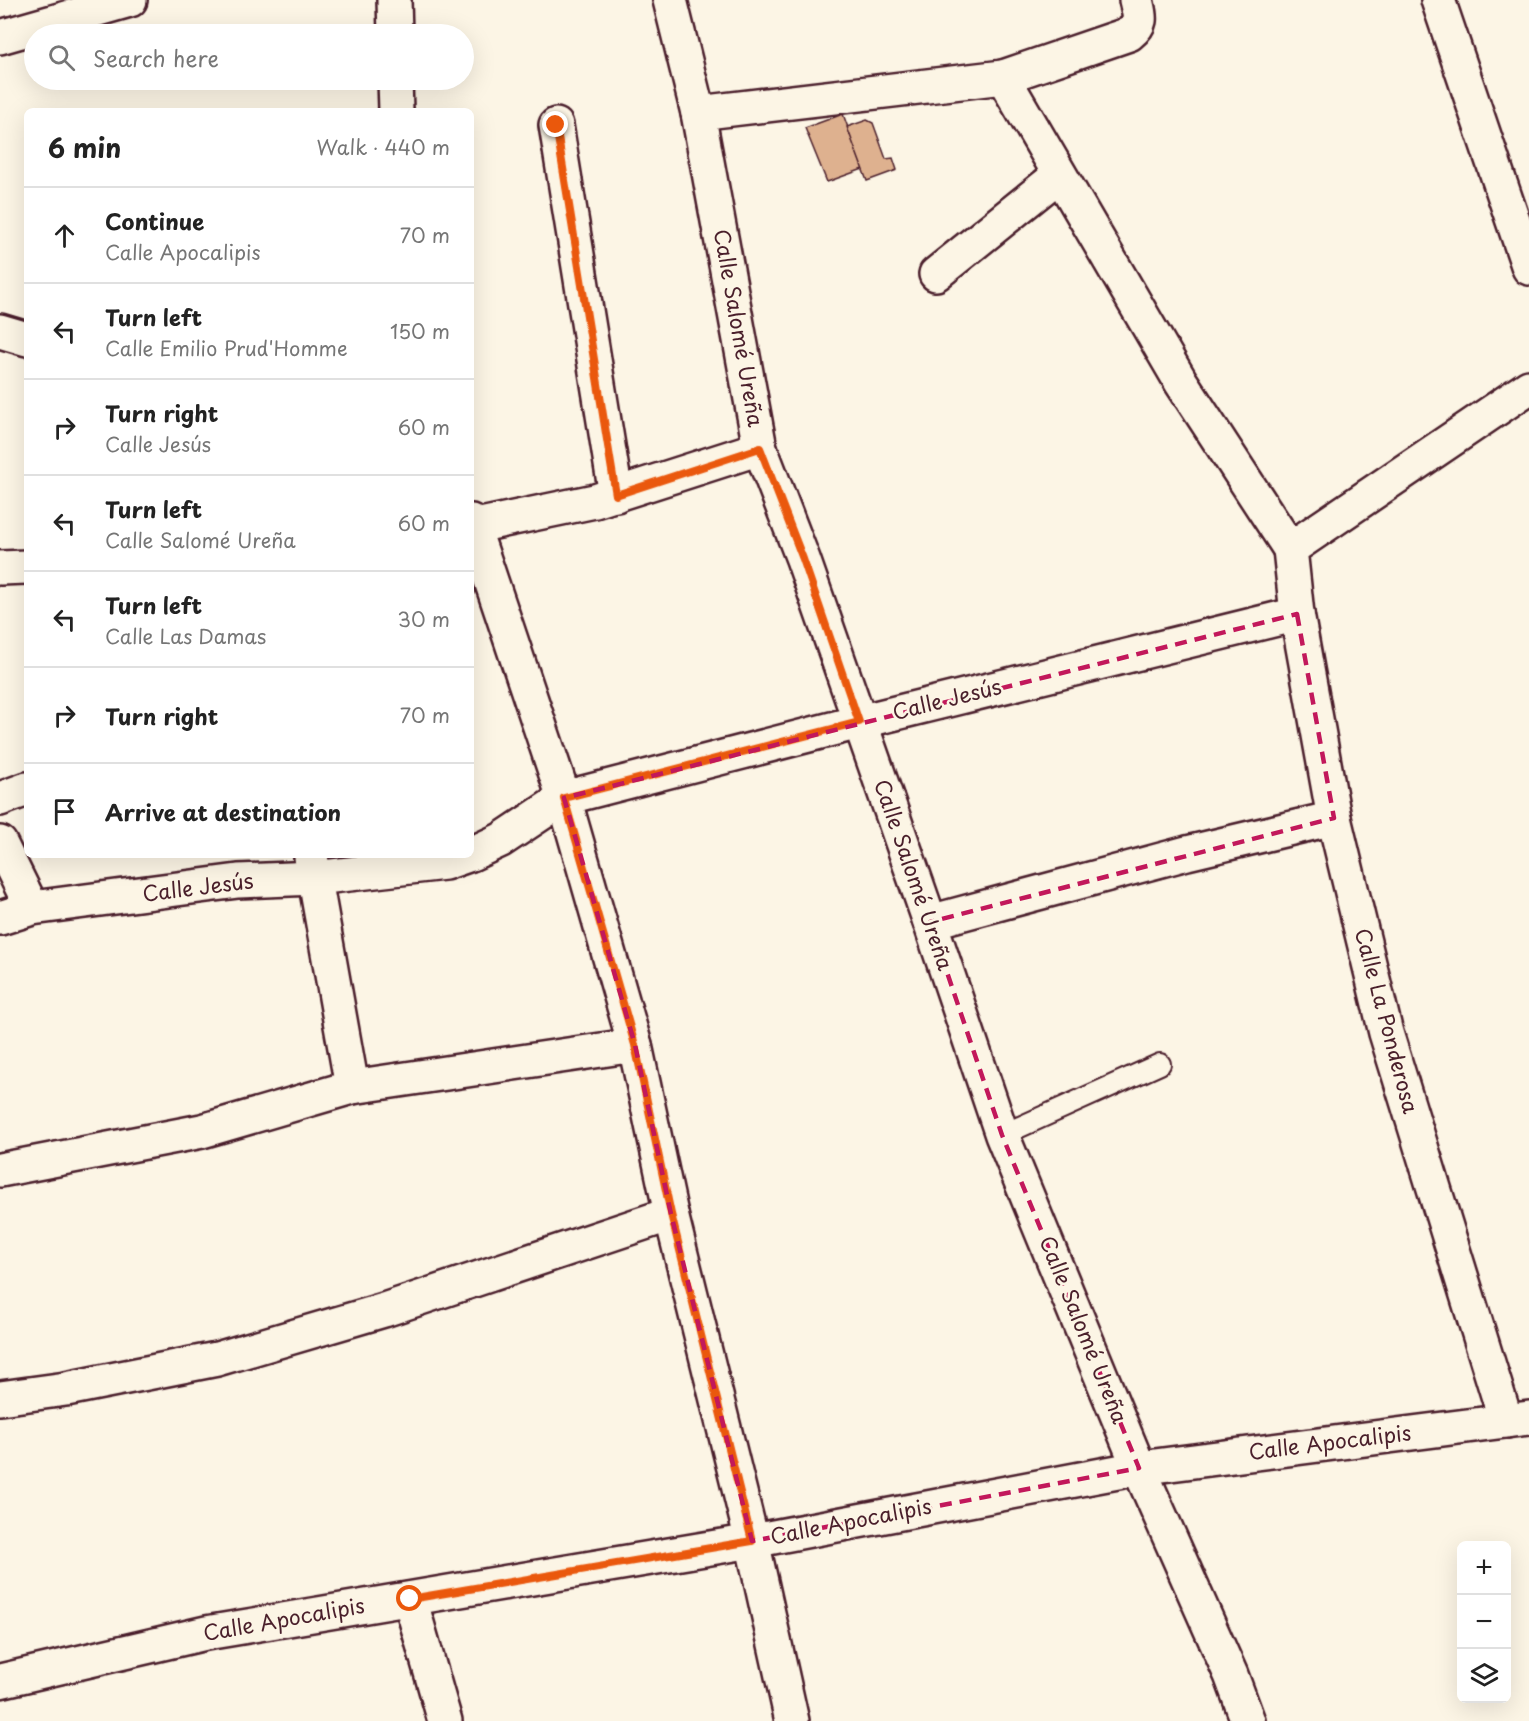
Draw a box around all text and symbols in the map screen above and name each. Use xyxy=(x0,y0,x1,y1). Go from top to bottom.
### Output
search box xyxy=(24,24,474,90)
icon: search xyxy=(45,41,78,74)
text: Search here xyxy=(93,41,219,74)
route end xyxy=(542,111,568,137)
text: 6 min xyxy=(48,128,121,167)
text: Walk · 440 m xyxy=(317,132,450,162)
text: Continue xyxy=(105,204,204,237)
icon: ahead xyxy=(48,219,81,252)
text: 70 m xyxy=(400,220,450,250)
street label: Calle Salomé Ureña xyxy=(707,226,773,429)
text: Calle Apocalipis xyxy=(105,237,261,267)
text: Turn left xyxy=(105,300,202,333)
icon: left xyxy=(48,315,81,348)
text: 150 m xyxy=(390,316,450,346)
text: Calle Emilio Prud'Homme xyxy=(105,333,348,363)
text: Turn right xyxy=(105,396,218,429)
icon: right xyxy=(48,411,81,444)
text: 60 m xyxy=(398,412,450,442)
text: Calle Jesús xyxy=(105,429,211,459)
text: Turn left xyxy=(105,492,202,525)
icon: left xyxy=(48,507,81,540)
text: 60 m xyxy=(398,508,450,538)
text: Calle Salomé Ureña xyxy=(105,525,296,555)
text: Turn left xyxy=(105,588,202,621)
icon: left xyxy=(48,603,81,636)
text: 30 m xyxy=(397,604,450,634)
text: Calle Las Damas xyxy=(105,621,266,651)
street label: Calle Jesús xyxy=(889,669,1004,727)
icon: right xyxy=(48,699,81,732)
text: Turn right xyxy=(105,699,218,732)
text: 70 m xyxy=(400,700,450,730)
street label: Calle Salomé Ureña xyxy=(867,775,963,974)
icon: arrive xyxy=(48,795,81,828)
text: Arrive at destination xyxy=(105,795,341,828)
street label: Calle Jesús xyxy=(141,863,255,909)
street label: Calle La Ponderosa xyxy=(1348,924,1428,1117)
street label: Calle Salomé Ureña xyxy=(1033,1230,1137,1428)
street label: Calle Apocalipis xyxy=(1247,1415,1413,1467)
street label: Calle Apocalipis xyxy=(767,1489,934,1551)
map controls xyxy=(1457,1541,1511,1703)
button: + xyxy=(1457,1541,1511,1595)
route start xyxy=(396,1585,422,1611)
street label: Calle Apocalipis xyxy=(200,1588,367,1648)
button: − xyxy=(1457,1595,1511,1649)
button: layers xyxy=(1457,1649,1511,1703)

